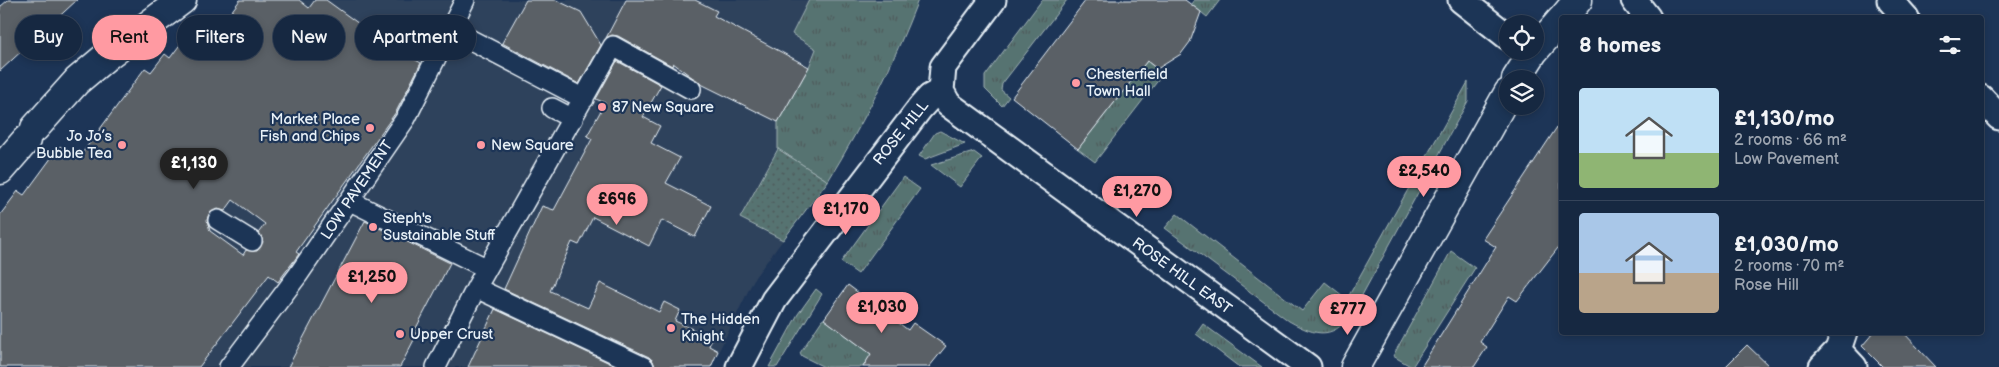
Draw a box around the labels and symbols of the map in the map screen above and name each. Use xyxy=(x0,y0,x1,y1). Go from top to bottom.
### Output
place label: Chesterfield Town Hall xyxy=(1086,65,1168,101)
marker: Chesterfield Town Hall xyxy=(1070,77,1082,89)
street label: ROSE HILL xyxy=(869,96,933,169)
place label: 87 New Square xyxy=(612,98,714,117)
marker: 87 New Square xyxy=(596,101,608,113)
place label: Market Place Fish and Chips xyxy=(260,110,361,146)
marker: Market Place Fish and Chips xyxy=(364,122,376,134)
place label: Jo Jo’s Bubble Tea xyxy=(36,127,113,163)
place label: New Square xyxy=(491,136,574,155)
street label: LOW PAVEMENT xyxy=(317,137,397,243)
marker: Jo Jo’s Bubble Tea xyxy=(116,139,128,151)
marker: New Square xyxy=(475,139,487,151)
pin: £1,130 xyxy=(153,148,235,190)
pin: £2,540 xyxy=(1383,156,1465,198)
pin: £1,270 xyxy=(1096,176,1178,218)
pin: £696 xyxy=(587,184,647,226)
pin: £1,170 xyxy=(805,194,887,236)
place label: Steph's Sustainable Stuff xyxy=(383,209,495,245)
marker: Steph's Sustainable Stuff xyxy=(367,221,379,233)
street label: ROSE HILL EAST xyxy=(1128,233,1236,319)
pin: £1,250 xyxy=(331,262,413,304)
pin: £1,030 xyxy=(841,292,923,334)
pin: £777 xyxy=(1318,294,1378,336)
place label: The Hidden Knight xyxy=(681,310,760,346)
marker: The Hidden Knight xyxy=(665,322,677,334)
place label: Upper Crust xyxy=(410,325,494,344)
marker: Upper Crust xyxy=(394,328,406,340)

